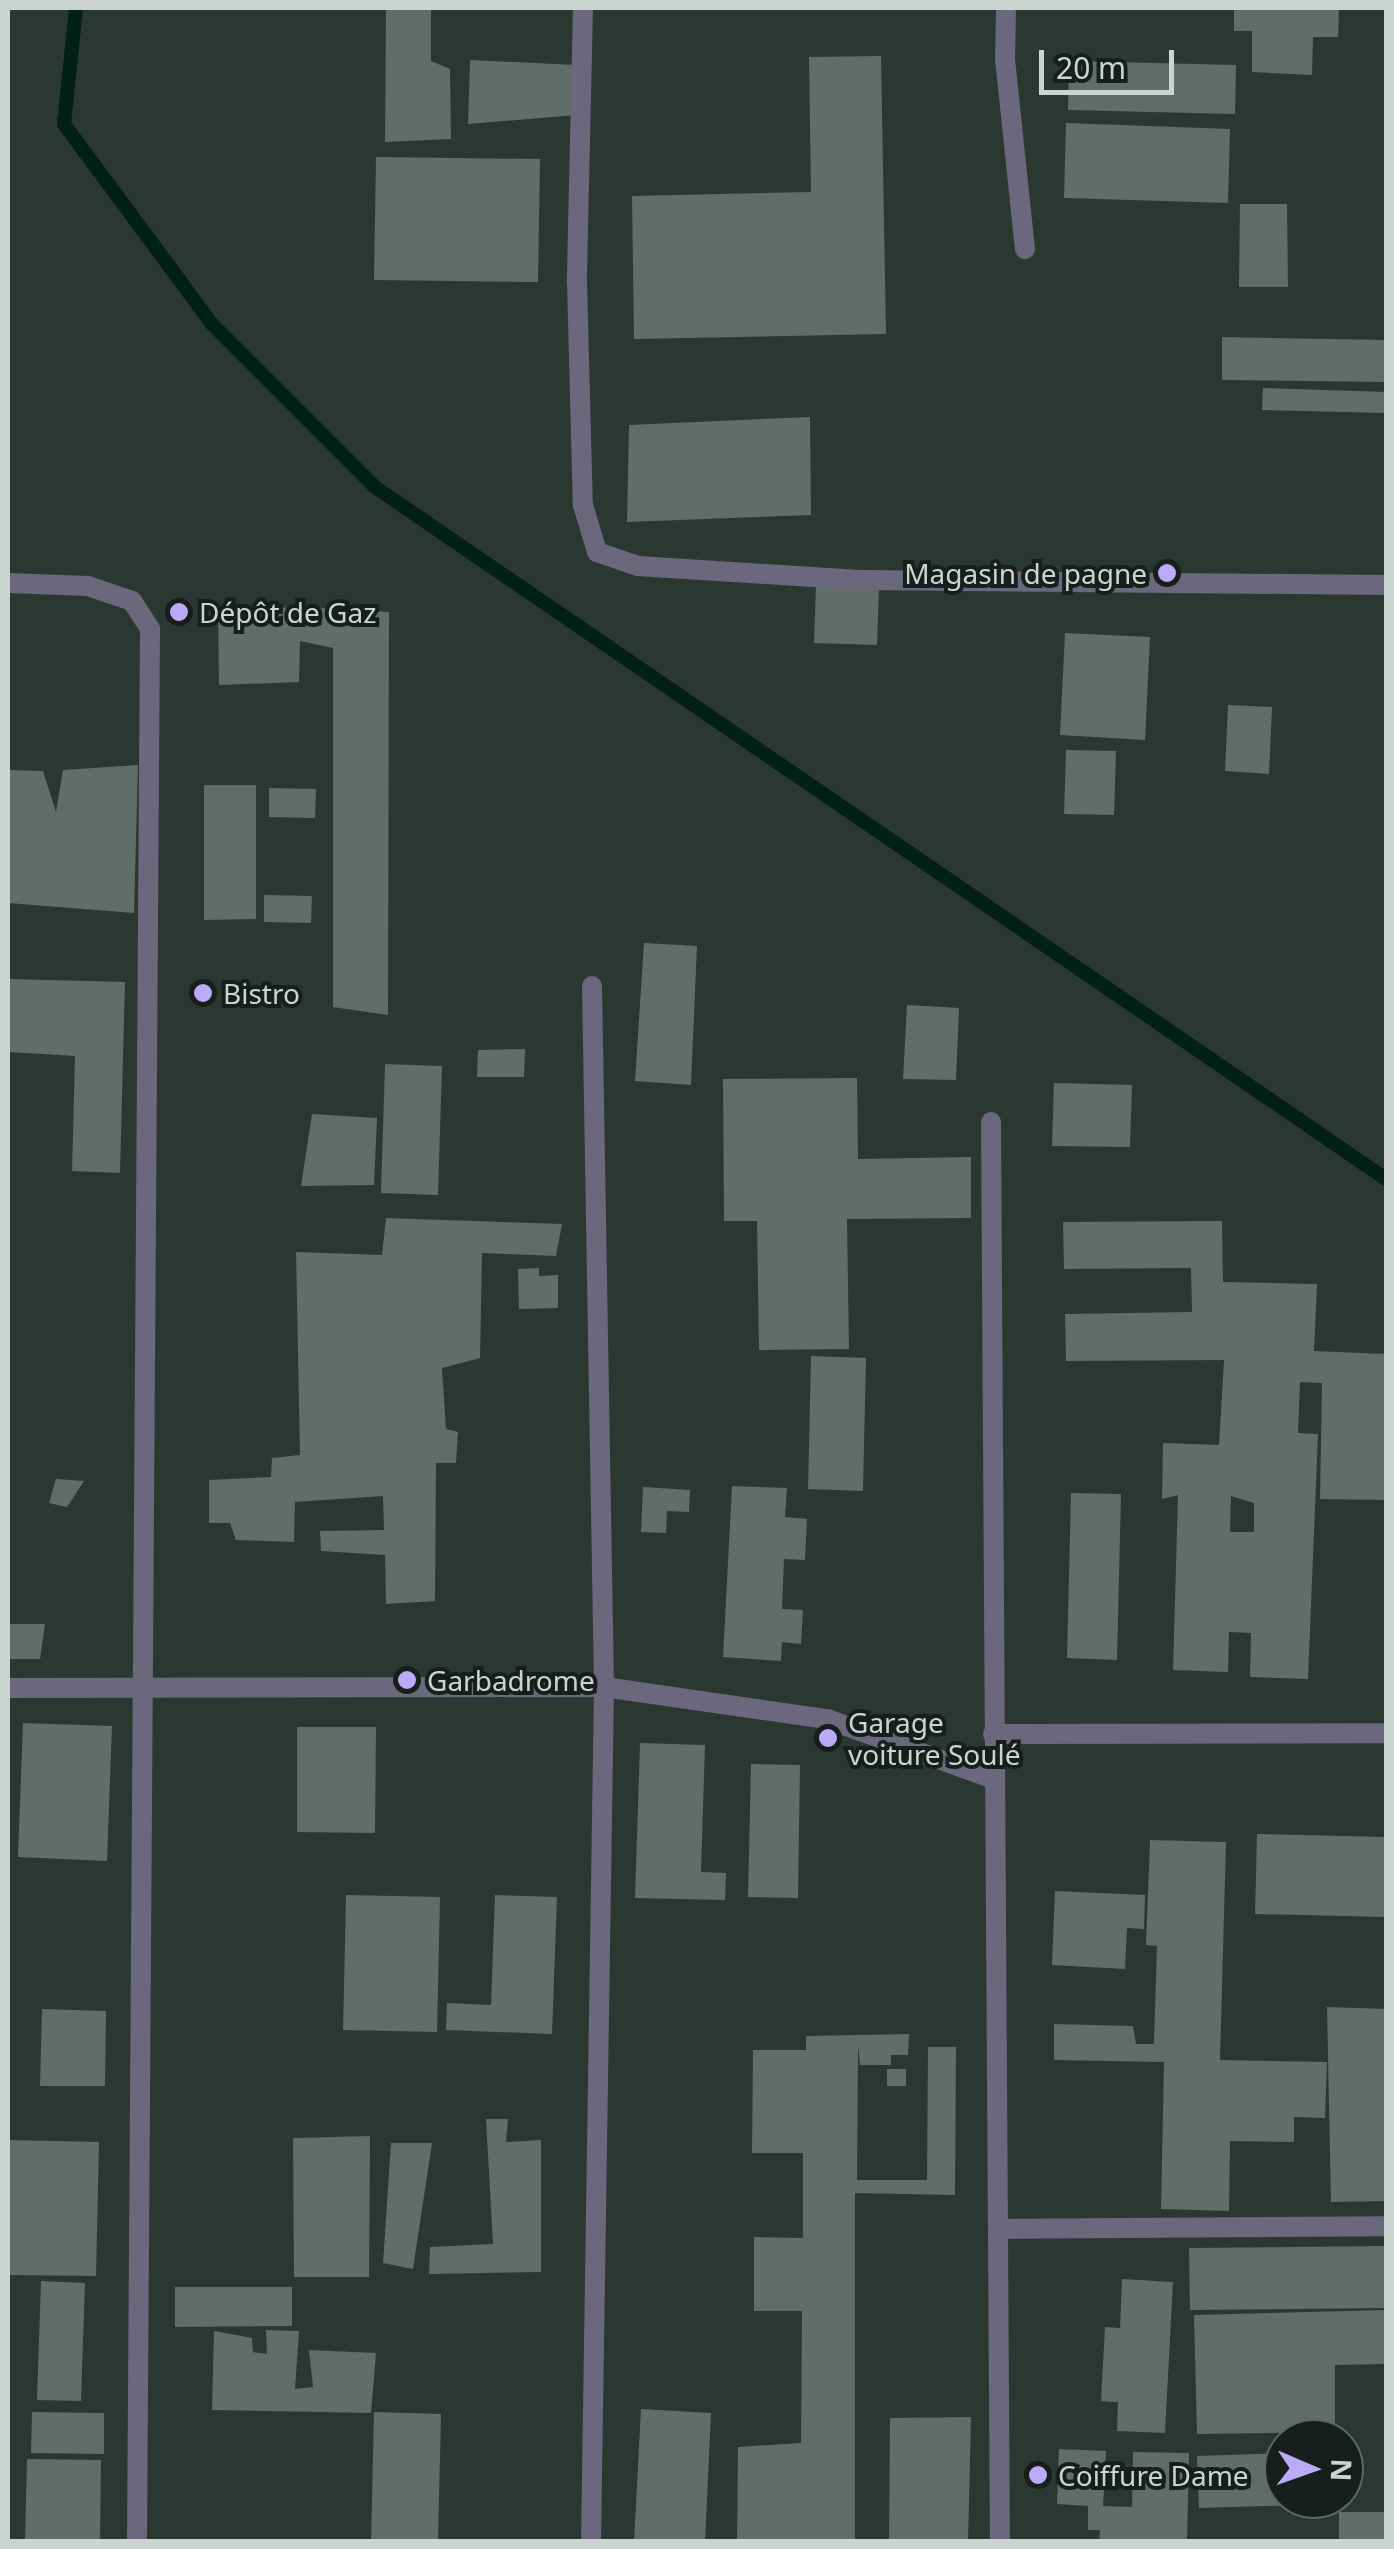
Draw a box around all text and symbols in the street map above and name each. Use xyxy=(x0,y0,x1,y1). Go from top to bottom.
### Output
scale bar xyxy=(1044,30,1179,92)
text: 20 m xyxy=(1056,47,1126,88)
place label: Magasin de pagne xyxy=(904,556,1147,590)
marker: Magasin de pagne xyxy=(1156,562,1178,584)
place label: Dépôt de Gaz xyxy=(199,595,376,629)
marker: Dépôt de Gaz xyxy=(168,601,190,623)
place label: Bistro xyxy=(223,976,300,1010)
marker: Bistro xyxy=(192,982,214,1004)
place label: Garbadrome xyxy=(427,1663,595,1697)
marker: Garbadrome xyxy=(396,1669,418,1691)
place label: Garage voiture Soulé xyxy=(848,1705,1021,1771)
marker: Garage voiture Soulé xyxy=(817,1727,839,1749)
north arrow xyxy=(1264,2419,1364,2519)
place label: Coiffure Dame xyxy=(1058,2458,1249,2492)
text: N xyxy=(1323,2458,1361,2482)
marker: Coiffure Dame xyxy=(1027,2464,1049,2486)

